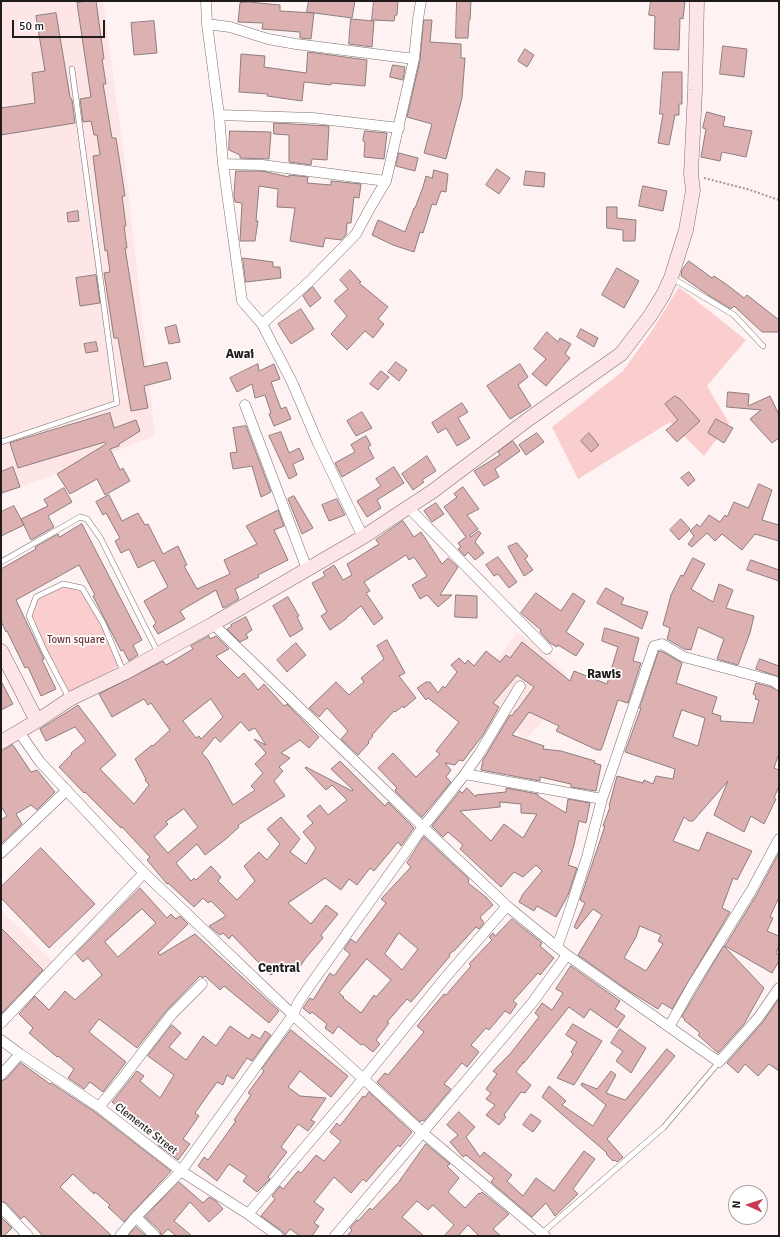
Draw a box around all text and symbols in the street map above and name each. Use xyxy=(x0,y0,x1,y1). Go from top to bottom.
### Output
scale bar xyxy=(14,12,107,38)
text: 50 m xyxy=(19,19,44,34)
district label: Awai xyxy=(226,347,254,363)
park label: Town square xyxy=(47,633,105,647)
district label: Rawis xyxy=(587,667,621,683)
district label: Central xyxy=(258,961,300,977)
street label: Clemente Street xyxy=(112,1100,180,1158)
north arrow xyxy=(728,1185,768,1225)
text: N xyxy=(730,1200,743,1209)

